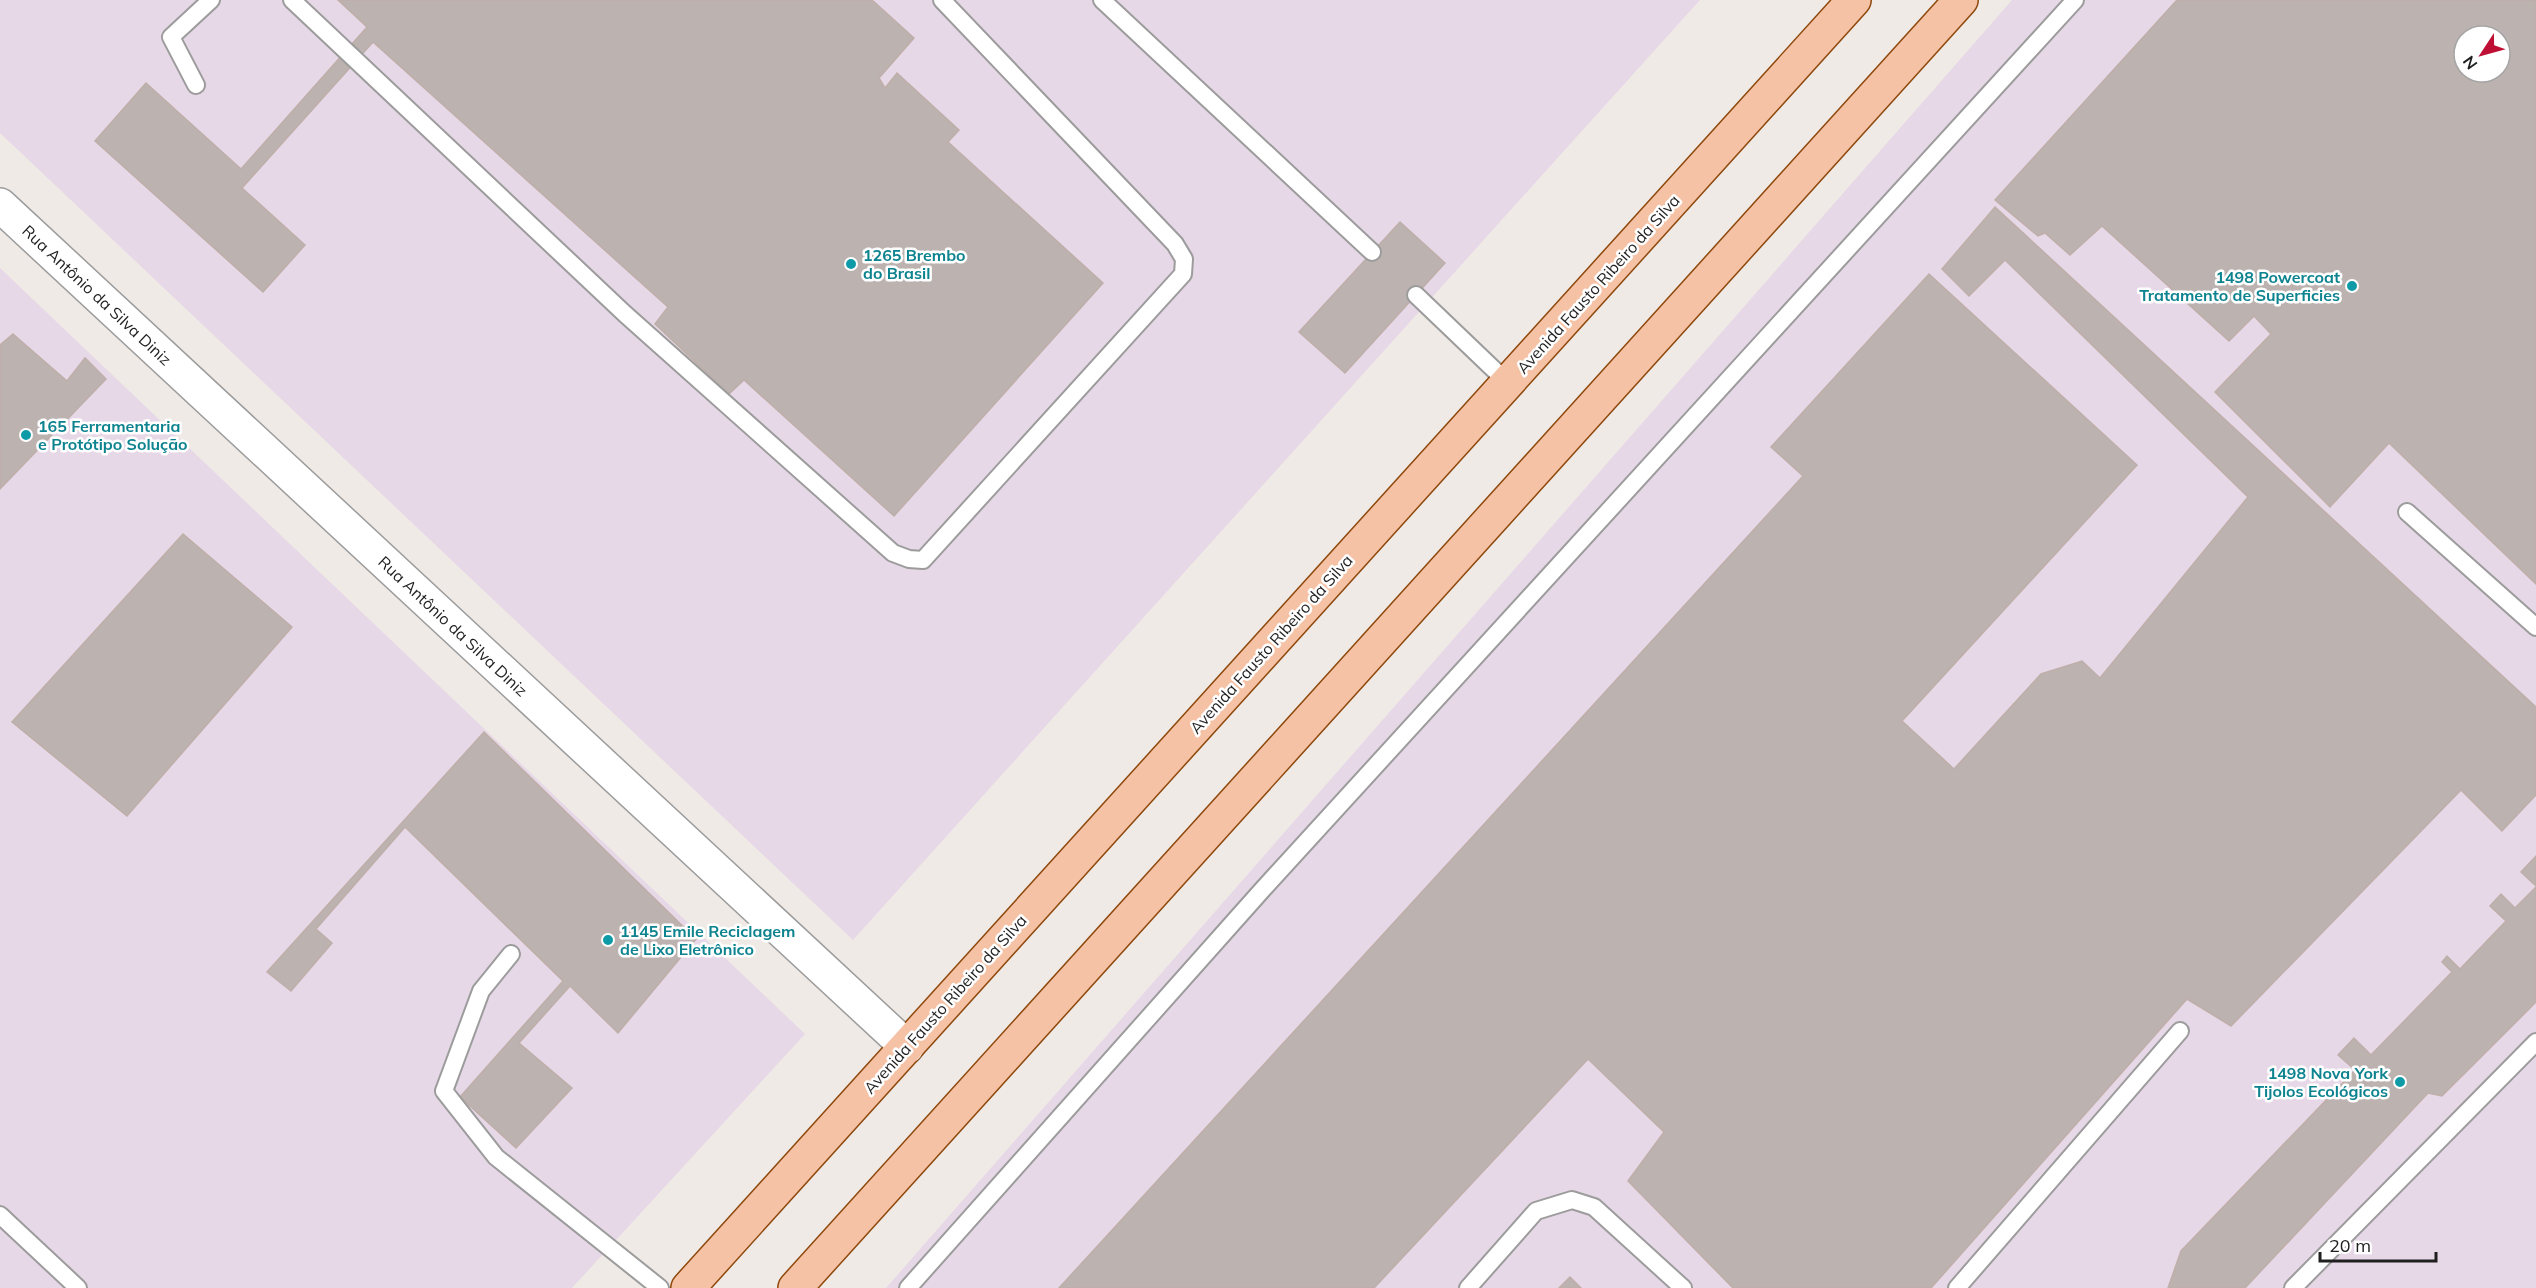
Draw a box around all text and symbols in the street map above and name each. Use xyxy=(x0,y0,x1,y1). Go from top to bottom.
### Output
north arrow xyxy=(2452,24,2512,84)
text: N xyxy=(2458,52,2482,74)
street label: Avenida Fausto Ribeiro da Silva xyxy=(1512,190,1684,378)
street label: Rua Antônio da Silva Diniz xyxy=(18,221,176,369)
place label: 1265 Brembo do Brasil xyxy=(863,245,966,283)
marker: 1265 Brembo do Brasil xyxy=(844,257,858,271)
place label: 1498 Powercoat Tratamento de Superficies xyxy=(2139,267,2340,305)
marker: 1498 Powercoat Tratamento de Superficies xyxy=(2345,279,2359,293)
place label: 165 Ferramentaria e Protótipo Solução xyxy=(38,416,188,454)
marker: 165 Ferramentaria e Protótipo Solução xyxy=(19,428,33,442)
street label: Avenida Fausto Ribeiro da Silva xyxy=(1185,550,1357,738)
street label: Rua Antônio da Silva Diniz xyxy=(374,552,532,700)
street label: Avenida Fausto Ribeiro da Silva xyxy=(859,910,1031,1098)
place label: 1145 Emile Reciclagem de Lixo Eletrônico xyxy=(620,921,796,959)
marker: 1145 Emile Reciclagem de Lixo Eletrônico xyxy=(601,933,615,947)
place label: 1498 Nova York Tijolos Ecológicos xyxy=(2254,1063,2389,1101)
marker: 1498 Nova York Tijolos Ecológicos xyxy=(2393,1075,2407,1089)
scale bar xyxy=(2320,1225,2436,1263)
text: 20 m xyxy=(2329,1234,2371,1257)

